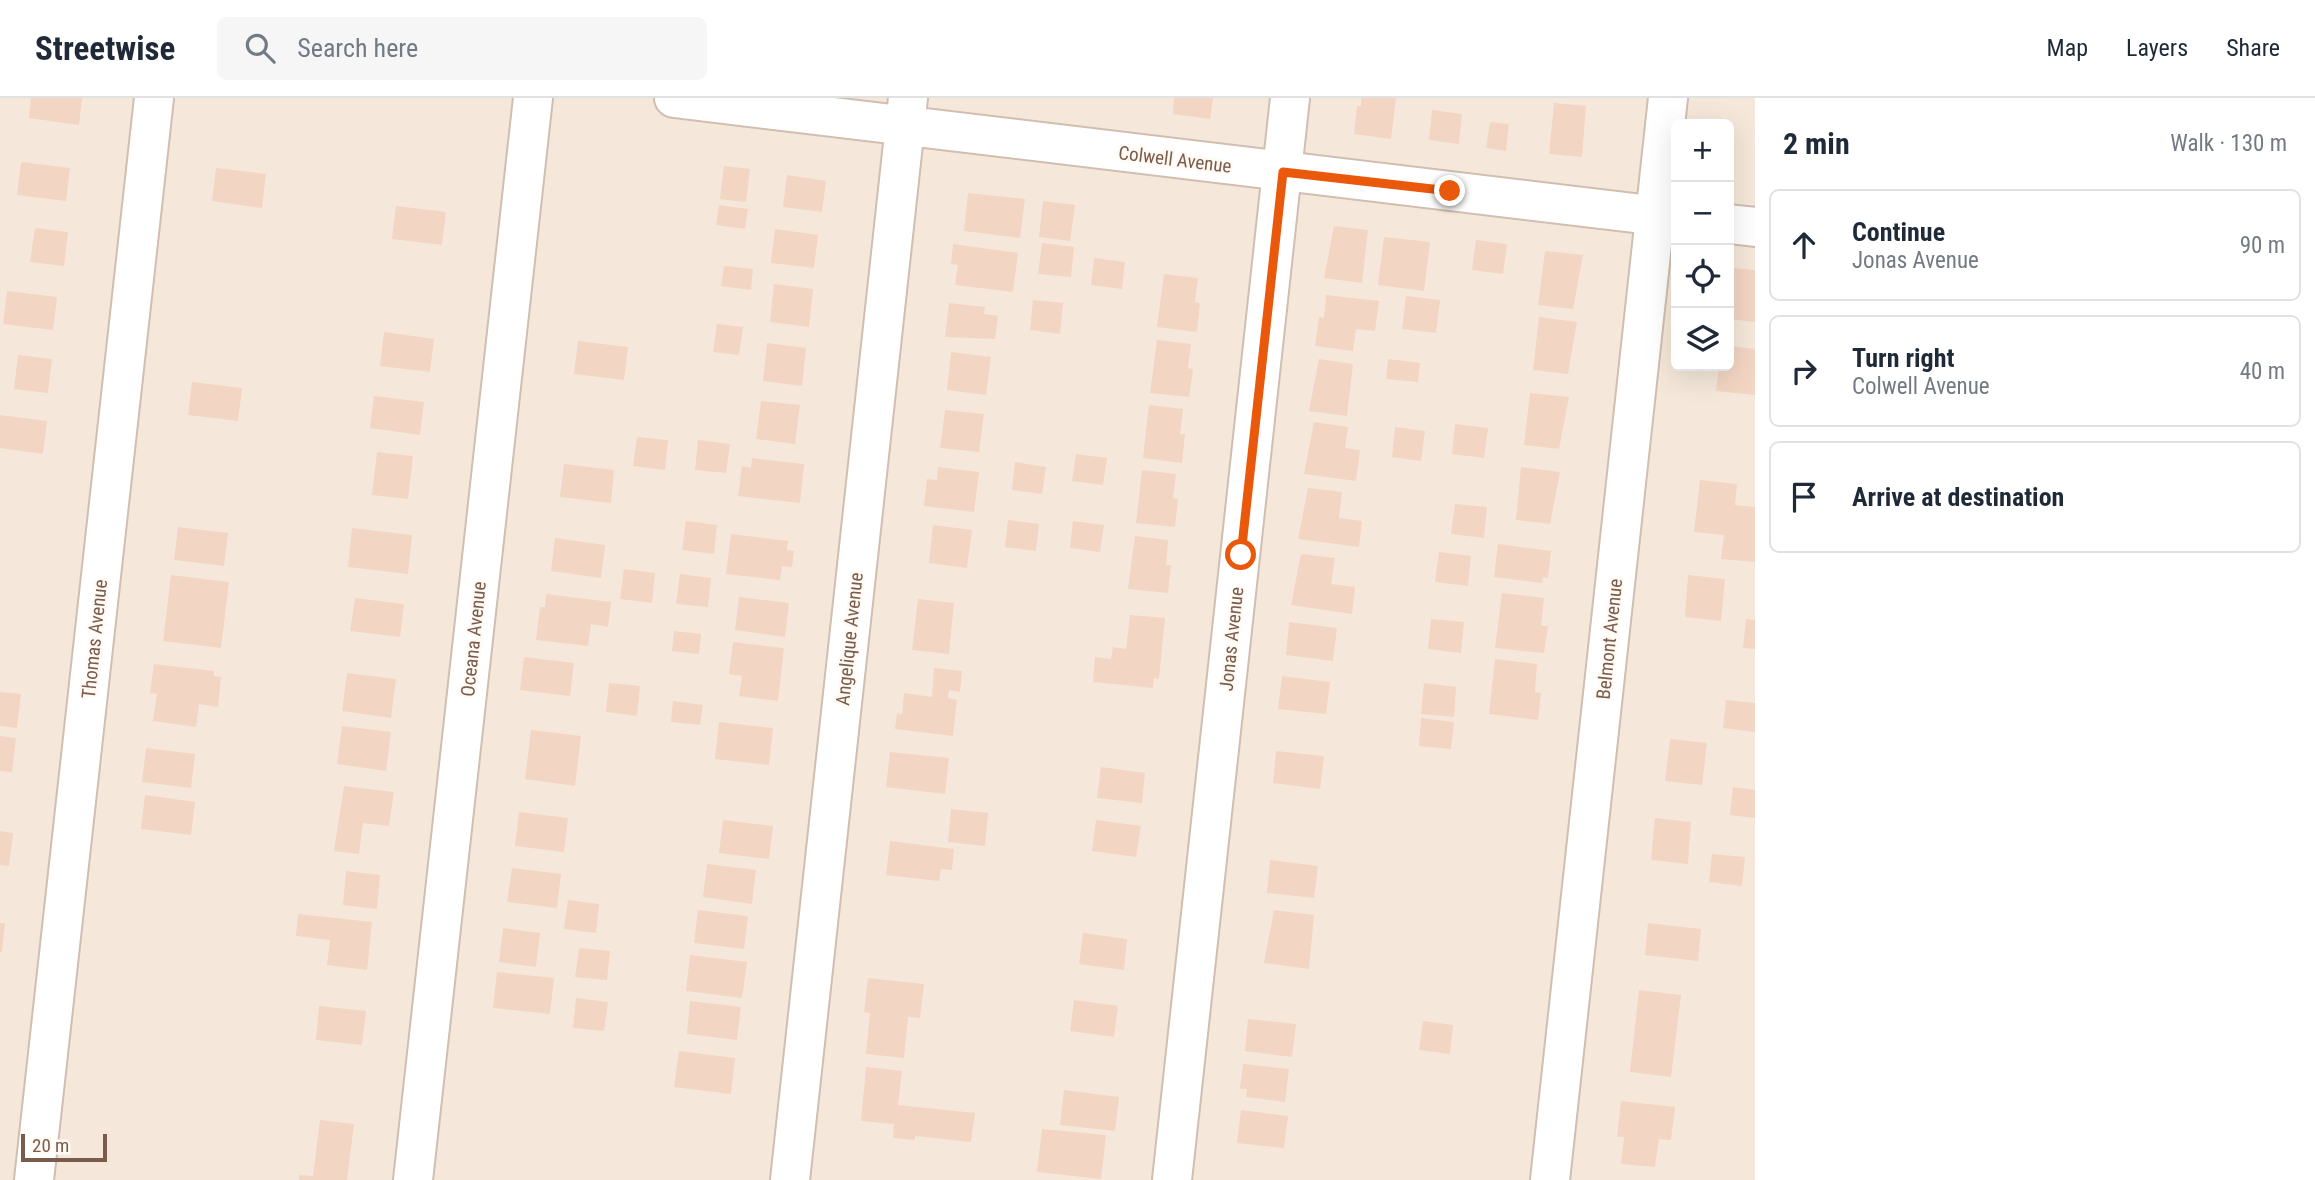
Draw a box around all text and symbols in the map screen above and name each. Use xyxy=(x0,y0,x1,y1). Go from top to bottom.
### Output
search box xyxy=(217,17,707,80)
text: Streetwise xyxy=(35,29,175,68)
icon: search xyxy=(241,29,279,67)
text: Search here xyxy=(297,33,418,63)
text: Map xyxy=(2047,34,2088,62)
text: Layers xyxy=(2126,34,2188,62)
text: Share xyxy=(2226,34,2280,62)
map controls xyxy=(1671,119,1734,371)
button: + xyxy=(1671,119,1734,182)
text: 2 min xyxy=(1783,126,1850,161)
text: Walk · 130 m xyxy=(2170,130,2287,157)
street label: Colwell Avenue xyxy=(1117,141,1233,178)
route end xyxy=(1434,175,1465,206)
button: − xyxy=(1671,182,1734,245)
text: Continue xyxy=(1852,217,1945,247)
icon: ahead xyxy=(1785,226,1823,264)
text: 90 m xyxy=(2240,232,2285,259)
button: locate xyxy=(1671,245,1734,308)
text: Jonas Avenue xyxy=(1852,247,1979,274)
button: layers xyxy=(1671,308,1734,371)
text: Turn right xyxy=(1852,343,1954,373)
icon: right xyxy=(1785,352,1823,390)
text: 40 m xyxy=(2240,358,2285,385)
text: Colwell Avenue xyxy=(1852,373,1990,400)
icon: arrive xyxy=(1785,478,1823,516)
text: Arrive at destination xyxy=(1852,482,2064,512)
route start xyxy=(1225,539,1256,570)
street label: Angelique Avenue xyxy=(831,571,868,707)
street label: Belmont Avenue xyxy=(1592,577,1627,701)
street label: Thomas Avenue xyxy=(77,578,112,700)
street label: Oceana Avenue xyxy=(456,580,491,698)
street label: Jonas Avenue xyxy=(1215,586,1248,692)
scale bar xyxy=(21,1131,107,1163)
text: 20 m xyxy=(32,1134,69,1157)

